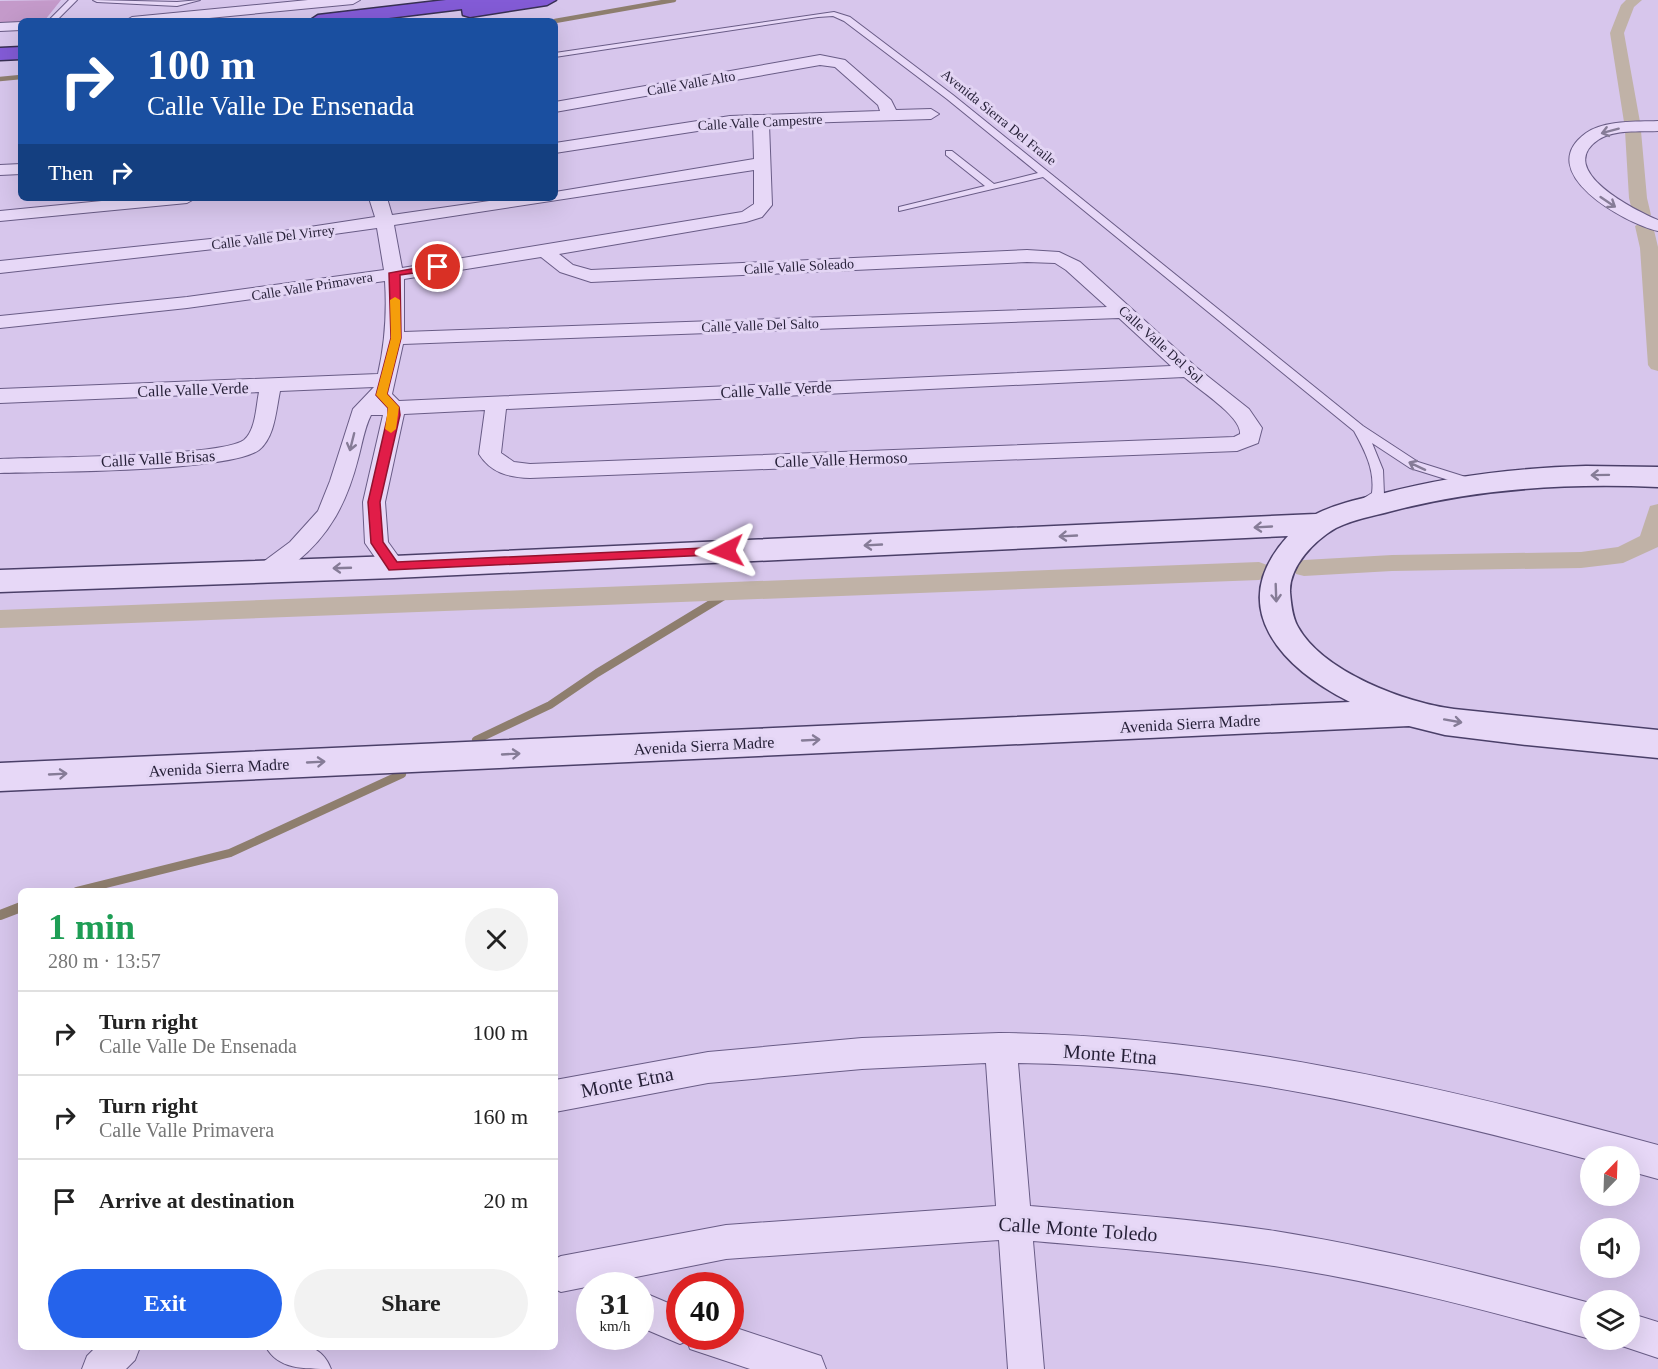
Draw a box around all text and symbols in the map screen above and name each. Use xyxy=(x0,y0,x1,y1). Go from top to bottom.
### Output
icon: right xyxy=(48,42,126,120)
text: 100 m xyxy=(147,42,256,88)
street label: Avenida Sierra Del Fraile xyxy=(938,67,1059,168)
street label: Calle Valle Alto xyxy=(646,68,736,99)
text: Calle Valle De Ensenada xyxy=(147,91,414,121)
street label: Calle Valle Campestre xyxy=(697,112,823,133)
one-way arrow xyxy=(1601,125,1620,137)
icon: right xyxy=(105,156,138,189)
text: Then xyxy=(48,160,93,185)
one-way arrow xyxy=(1600,196,1616,208)
street label: Calle Valle Del Virrey xyxy=(211,222,336,253)
pin xyxy=(412,241,463,292)
icon: arrive xyxy=(421,250,454,283)
street label: Calle Valle Soleado xyxy=(744,256,854,277)
street label: Calle Valle Primavera xyxy=(250,269,375,303)
street label: Calle Valle Del Sol xyxy=(1116,303,1206,386)
street label: Calle Valle Del Salto xyxy=(701,316,819,335)
street label: Calle Valle Verde xyxy=(720,378,832,401)
street label: Calle Valle Verde xyxy=(137,379,249,400)
one-way arrow xyxy=(346,432,357,451)
street label: Calle Valle Brisas xyxy=(100,447,216,470)
street label: Calle Valle Hermoso xyxy=(774,449,908,470)
one-way arrow xyxy=(1409,459,1427,471)
one-way arrow xyxy=(1590,469,1610,480)
position arrow xyxy=(694,519,758,583)
one-way arrow xyxy=(1253,521,1273,532)
one-way arrow xyxy=(1058,530,1078,541)
one-way arrow xyxy=(863,539,883,550)
one-way arrow xyxy=(333,563,353,574)
one-way arrow xyxy=(1270,583,1281,603)
street label: Avenida Sierra Madre xyxy=(1119,711,1261,736)
one-way arrow xyxy=(1443,716,1462,727)
street label: Avenida Sierra Madre xyxy=(633,733,775,758)
one-way arrow xyxy=(800,735,820,746)
one-way arrow xyxy=(500,748,520,759)
street label: Avenida Sierra Madre xyxy=(148,755,290,780)
one-way arrow xyxy=(306,757,326,768)
one-way arrow xyxy=(48,769,68,780)
text: 1 min xyxy=(48,907,135,947)
button: close xyxy=(465,908,528,971)
text: 280 m · 13:57 xyxy=(48,950,161,972)
text: Turn right xyxy=(99,1009,198,1034)
icon: right xyxy=(48,1017,81,1050)
text: 100 m xyxy=(472,1020,528,1045)
text: Calle Valle De Ensenada xyxy=(99,1035,297,1057)
street label: Monte Etna xyxy=(1062,1040,1158,1068)
street label: Monte Etna xyxy=(579,1062,675,1102)
text: Turn right xyxy=(99,1093,198,1118)
icon: right xyxy=(48,1101,81,1134)
text: 160 m xyxy=(472,1104,528,1129)
text: Calle Valle Primavera xyxy=(99,1119,274,1141)
north arrow xyxy=(1580,1146,1640,1206)
map controls xyxy=(1580,1146,1640,1350)
icon: arrive xyxy=(48,1185,81,1218)
text: Arrive at destination xyxy=(99,1188,295,1213)
text: 20 m xyxy=(483,1188,528,1213)
street label: Calle Monte Toledo xyxy=(998,1212,1158,1246)
button: sound xyxy=(1580,1218,1640,1278)
button: Exit xyxy=(48,1269,282,1338)
button: Share xyxy=(294,1269,528,1338)
speed limit sign: 40 xyxy=(666,1272,744,1350)
text: 31 xyxy=(600,1287,630,1320)
button: layers xyxy=(1580,1290,1640,1350)
text: km/h xyxy=(600,1318,630,1334)

